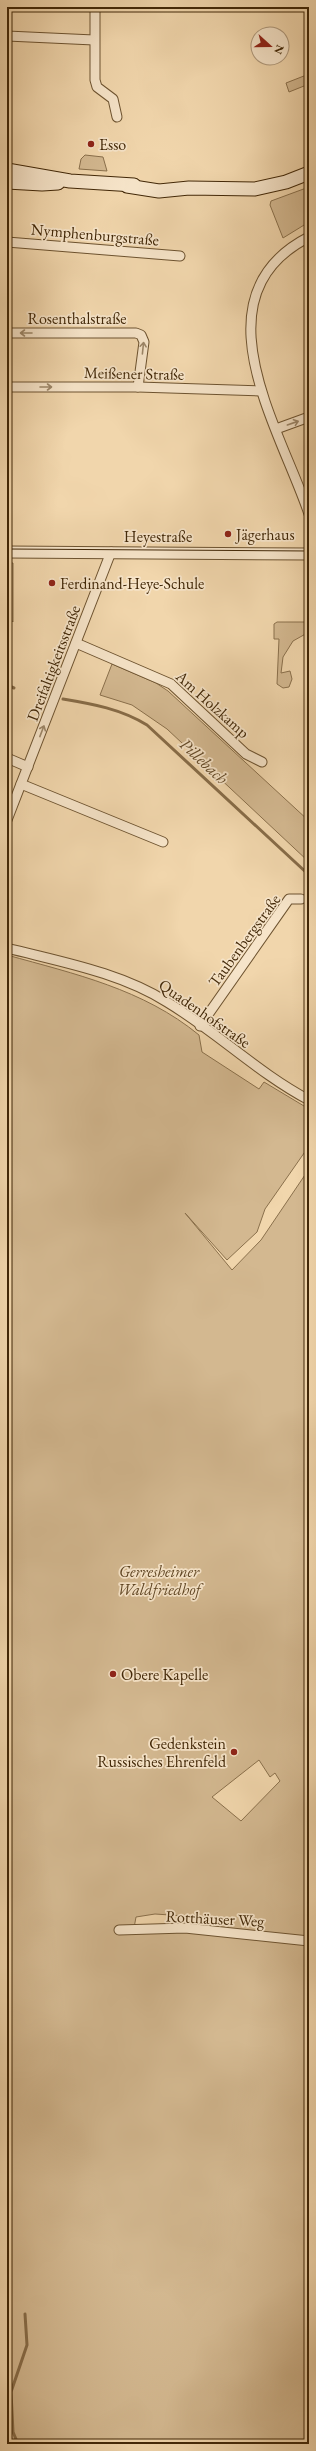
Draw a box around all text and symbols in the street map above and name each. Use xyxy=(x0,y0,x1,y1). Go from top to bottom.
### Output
north arrow xyxy=(250,26,290,66)
text: N xyxy=(271,43,287,56)
place label: Esso xyxy=(99,134,126,155)
marker: Esso xyxy=(86,139,96,149)
street label: Nymphenburgstraße xyxy=(30,218,160,251)
street label: Rosenthalstraße xyxy=(28,308,126,329)
one-way arrow xyxy=(20,329,33,337)
one-way arrow xyxy=(139,342,147,355)
street label: Meißener Straße xyxy=(84,362,184,385)
one-way arrow xyxy=(39,383,52,391)
one-way arrow xyxy=(286,419,299,426)
place label: Jägerhaus xyxy=(234,524,295,545)
street label: Heyestraße xyxy=(124,526,192,547)
marker: Jägerhaus xyxy=(223,529,233,539)
place label: Ferdinand-Heye-Schule xyxy=(60,573,204,594)
marker: Ferdinand-Heye-Schule xyxy=(47,578,57,588)
street label: Dreifaltigkeitsstraße xyxy=(22,602,85,724)
street label: Am Holzkamp xyxy=(171,665,254,743)
one-way arrow xyxy=(39,725,47,737)
water label: Pillebach xyxy=(175,733,233,789)
street label: Taubenbergstraße xyxy=(204,890,285,991)
street label: Quadenhofstraße xyxy=(155,974,255,1053)
park label: Gerresheimer Waldfriedhof xyxy=(117,1561,205,1600)
place label: Obere Kapelle xyxy=(121,1664,208,1685)
marker: Obere Kapelle xyxy=(108,1669,118,1679)
place label: Gedenkstein Russisches Ehrenfeld xyxy=(97,1733,227,1772)
marker: Gedenkstein Russisches Ehrenfeld xyxy=(229,1747,239,1757)
street label: Rotthäuser Weg xyxy=(165,1905,266,1932)

